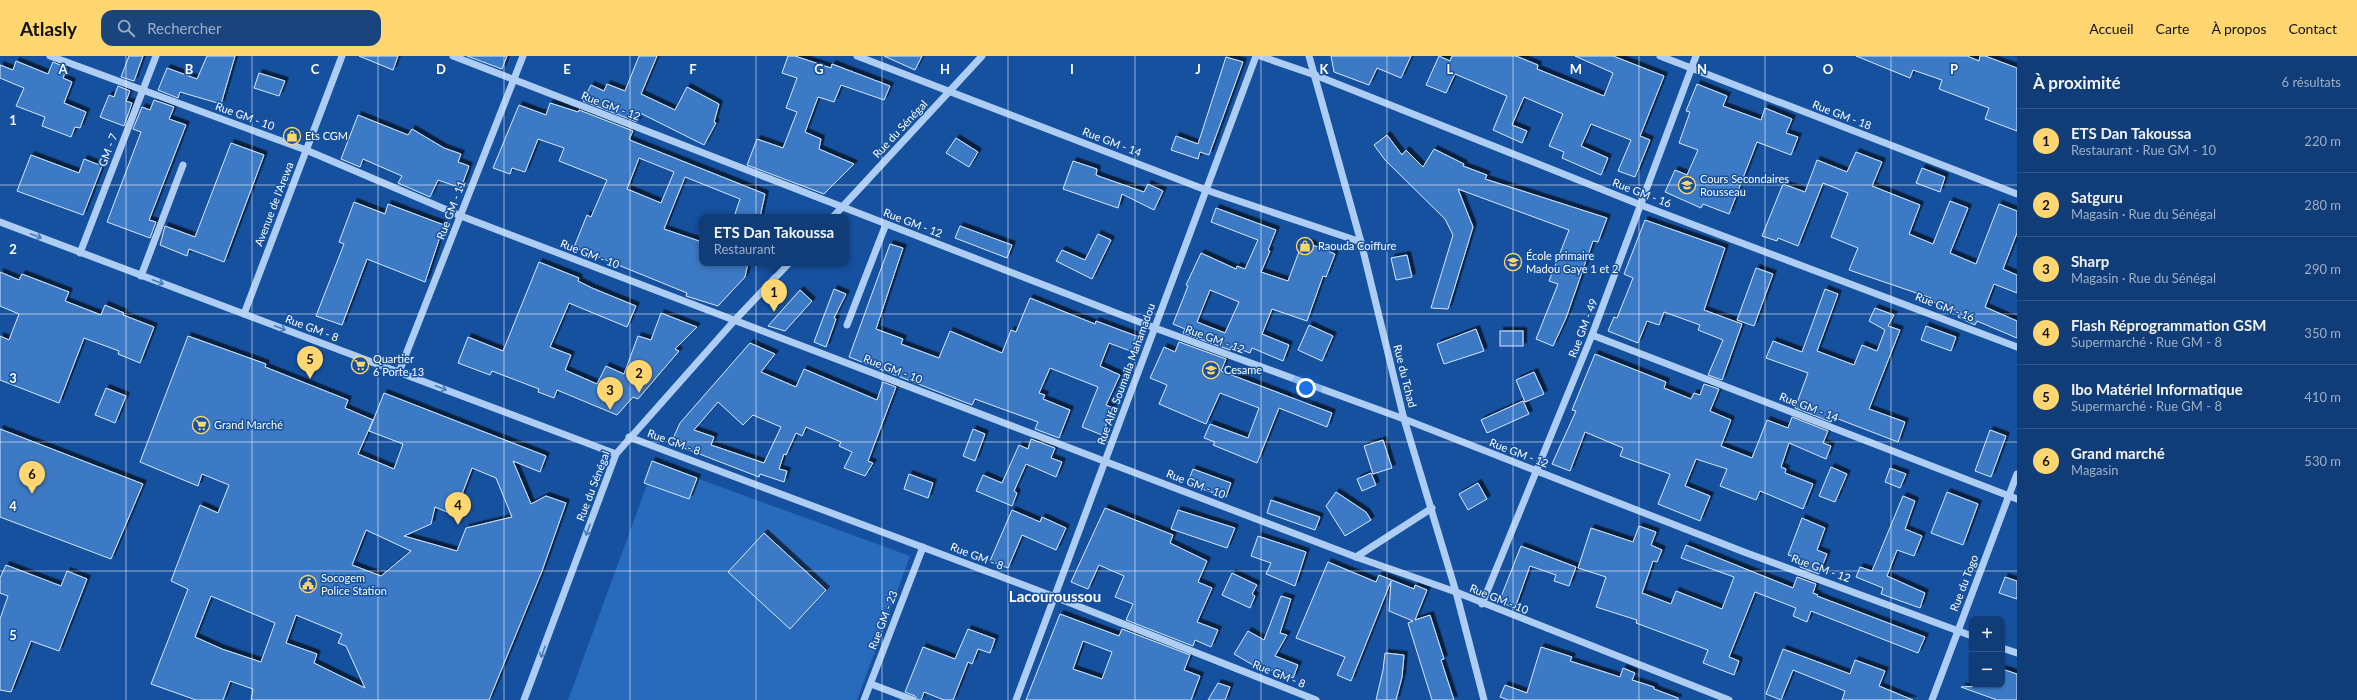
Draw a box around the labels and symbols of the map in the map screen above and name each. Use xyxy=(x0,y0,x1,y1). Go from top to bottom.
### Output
text: A xyxy=(57,61,68,77)
text: B xyxy=(185,61,194,77)
text: C xyxy=(311,61,320,77)
text: D xyxy=(436,61,446,77)
text: E xyxy=(563,61,571,77)
text: F xyxy=(689,61,697,77)
text: G xyxy=(814,61,824,77)
text: H xyxy=(940,61,950,77)
text: I xyxy=(1070,61,1074,77)
text: J xyxy=(1195,61,1201,77)
text: K xyxy=(1320,61,1330,77)
text: L xyxy=(1447,61,1454,77)
text: M xyxy=(1570,61,1582,77)
text: N xyxy=(1697,61,1707,77)
text: O xyxy=(1823,61,1834,77)
text: P xyxy=(1950,61,1958,77)
street label: Rue GM - 12 xyxy=(580,88,643,123)
street label: Rue du Sénégal xyxy=(870,97,930,160)
street label: Rue GM - 18 xyxy=(1811,97,1874,132)
street label: Rue GM - 10 xyxy=(214,99,277,132)
text: 1 xyxy=(9,112,17,128)
street label: Rue GM - 14 xyxy=(1081,124,1144,159)
shop icon: Ets CGM xyxy=(282,126,302,146)
place label: Ets CGM xyxy=(305,129,348,142)
street label: GM - 7 xyxy=(95,131,120,168)
street label: Avenue de l'Arewa xyxy=(251,160,296,248)
place label: Cours Secondaires Rousseau xyxy=(1700,172,1789,198)
street label: Rue GM - 16 xyxy=(1611,175,1674,210)
school or university icon: Cours Secondaires Rousseau xyxy=(1677,175,1697,195)
street label: Rue GM - 11 xyxy=(433,178,468,241)
street label: Rue GM - 12 xyxy=(882,205,945,240)
one-way arrow xyxy=(30,233,42,241)
street label: Rue GM - 10 xyxy=(559,236,622,271)
shop icon: Raouda Coiffure xyxy=(1295,236,1315,256)
place label: Raouda Coiffure xyxy=(1318,239,1396,252)
text: 2 xyxy=(9,241,17,257)
place label: École primaire Madou Gaye 1 et 2 xyxy=(1526,249,1618,275)
school or university icon: École primaire Madou Gaye 1 et 2 xyxy=(1503,252,1523,272)
one-way arrow xyxy=(152,279,164,287)
pin: 1 xyxy=(761,279,787,312)
street label: Rue GM - 16 xyxy=(1914,289,1977,324)
street label: Rue GM - 49 xyxy=(1565,296,1600,359)
street label: Rue Alfa Soumaila Mahamadou xyxy=(1094,301,1157,446)
street label: Rue GM - 8 xyxy=(284,311,341,344)
street label: Rue GM - 12 xyxy=(1184,322,1247,355)
one-way arrow xyxy=(273,324,285,332)
street label: Rue du Tchad xyxy=(1391,343,1420,409)
pin: 5 xyxy=(297,346,323,379)
street label: Rue GM - 10 xyxy=(862,351,925,386)
place label: Quartier 6 Porte 13 xyxy=(373,352,424,378)
supermarket icon: Quartier 6 Porte 13 xyxy=(350,355,370,375)
pin: 2 xyxy=(626,360,652,393)
school or university icon: Cesame xyxy=(1201,360,1221,380)
place label: Cesame xyxy=(1224,363,1262,376)
text: 3 xyxy=(9,370,17,386)
pin: 3 xyxy=(597,377,623,410)
your location xyxy=(1296,378,1316,398)
one-way arrow xyxy=(435,384,447,392)
street label: Rue GM - 14 xyxy=(1778,389,1841,424)
supermarket icon: Grand Marché xyxy=(191,415,211,435)
place label: Grand Marché xyxy=(214,418,283,431)
street label: Rue GM - 8 xyxy=(646,426,703,457)
street label: Rue GM - 12 xyxy=(1488,435,1551,470)
street label: Rue du Sénégal xyxy=(573,449,612,523)
pin: 6 xyxy=(19,461,45,494)
street label: Rue GM - 10 xyxy=(1165,466,1228,501)
pin: 4 xyxy=(445,492,471,525)
text: 4 xyxy=(9,498,17,514)
one-way arrow xyxy=(584,523,591,536)
street label: Rue GM - 8 xyxy=(949,539,1006,572)
street label: Rue GM - 12 xyxy=(1790,551,1853,584)
street label: Rue du Togo xyxy=(1947,553,1980,613)
place label: Socogem Police Station xyxy=(321,571,387,597)
public building icon: Socogem Police Station xyxy=(298,574,318,594)
street label: Rue GM - 10 xyxy=(1468,581,1531,616)
district label: Lacouroussou xyxy=(1009,587,1101,605)
street label: Rue GM - 23 xyxy=(865,588,900,651)
text: 5 xyxy=(9,627,17,643)
one-way arrow xyxy=(538,645,546,657)
street label: Rue GM - 8 xyxy=(1251,657,1307,690)

